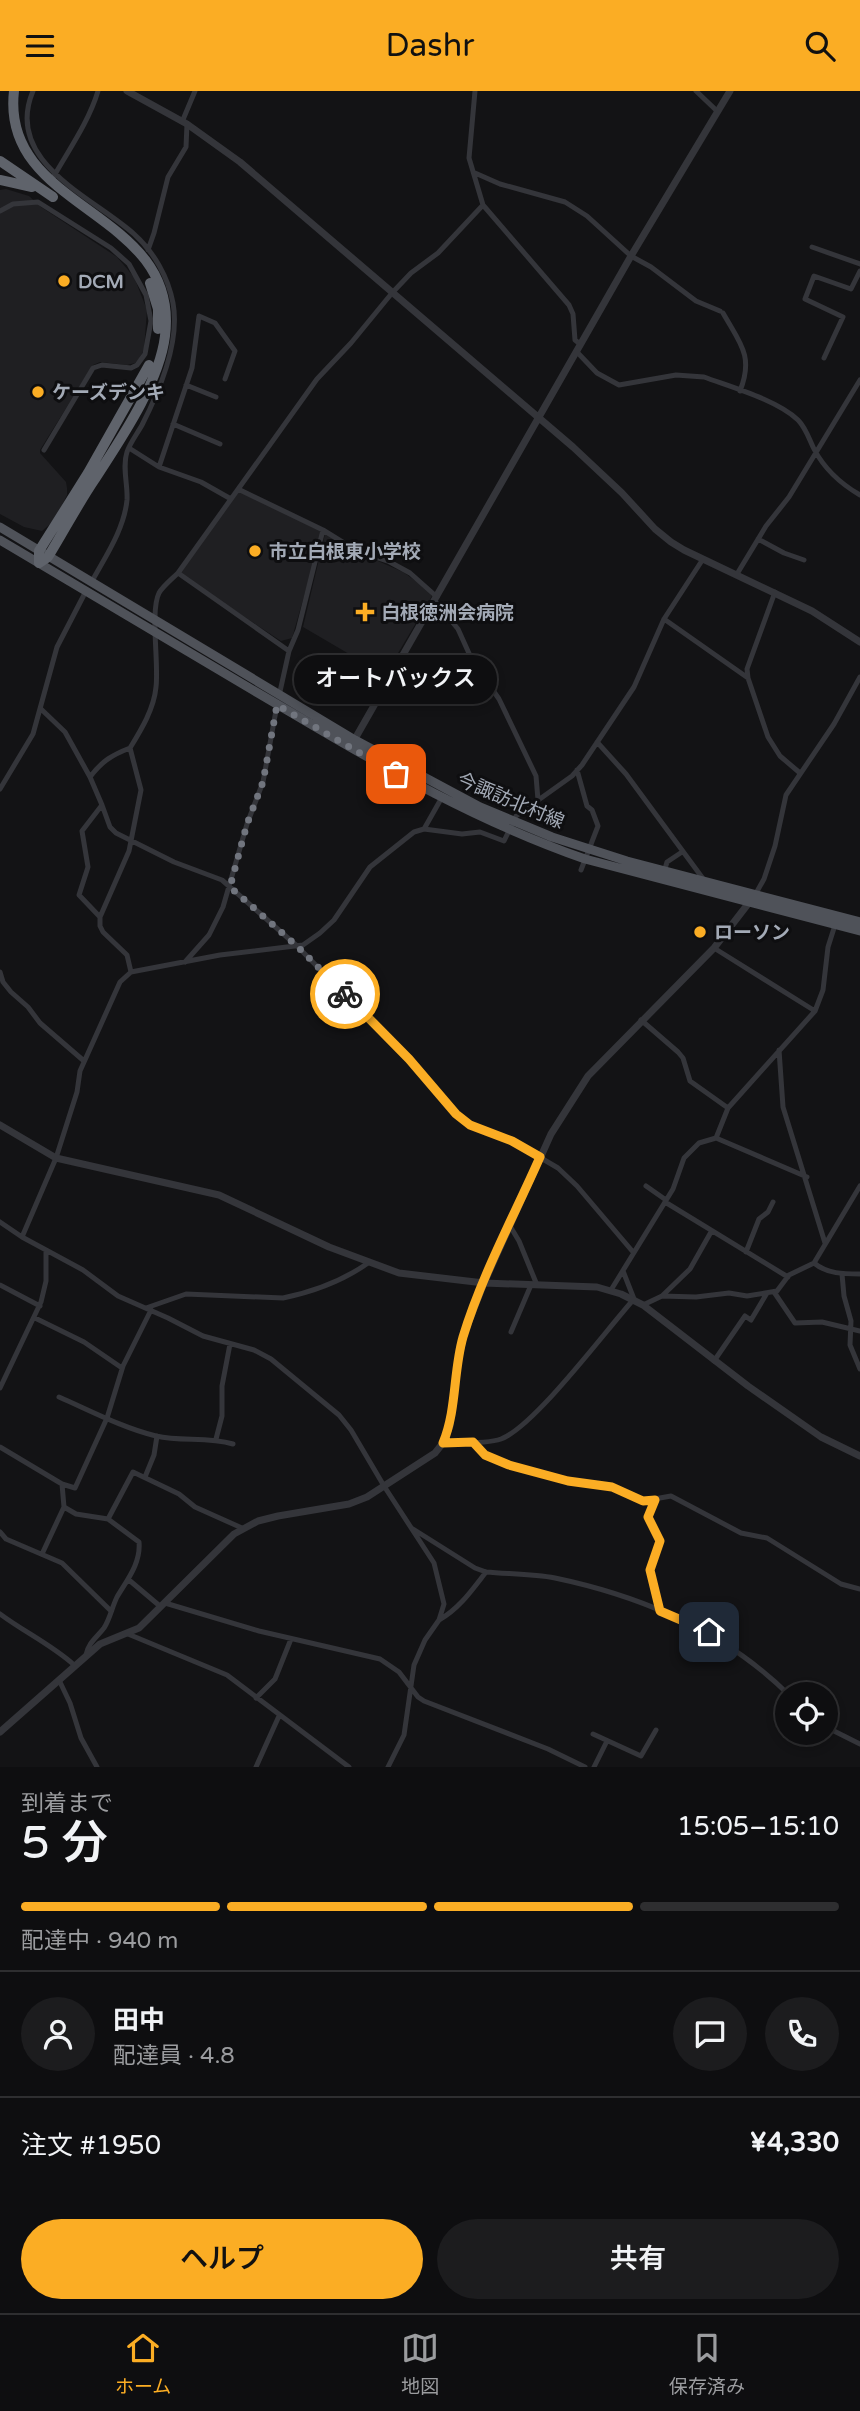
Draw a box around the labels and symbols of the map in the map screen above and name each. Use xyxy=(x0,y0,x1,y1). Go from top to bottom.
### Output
place label: DCM xyxy=(78,271,124,293)
marker: DCM xyxy=(56,273,72,289)
place label: ケーズデンキ xyxy=(52,382,165,404)
marker: ケーズデンキ xyxy=(30,384,46,400)
place label: 市立白根東小学校 xyxy=(269,541,421,563)
marker: 市立白根東小学校 xyxy=(247,543,263,559)
marker: 白根徳洲会病院 xyxy=(355,602,375,622)
place label: 白根徳洲会病院 xyxy=(381,602,514,624)
callout: オートバックス xyxy=(294,655,498,704)
pin xyxy=(366,744,426,804)
street label: 今諏訪北村線 xyxy=(454,769,567,833)
place label: ローソン xyxy=(714,922,790,944)
marker: ローソン xyxy=(692,924,708,940)
courier xyxy=(310,959,380,1029)
pin xyxy=(679,1602,739,1662)

